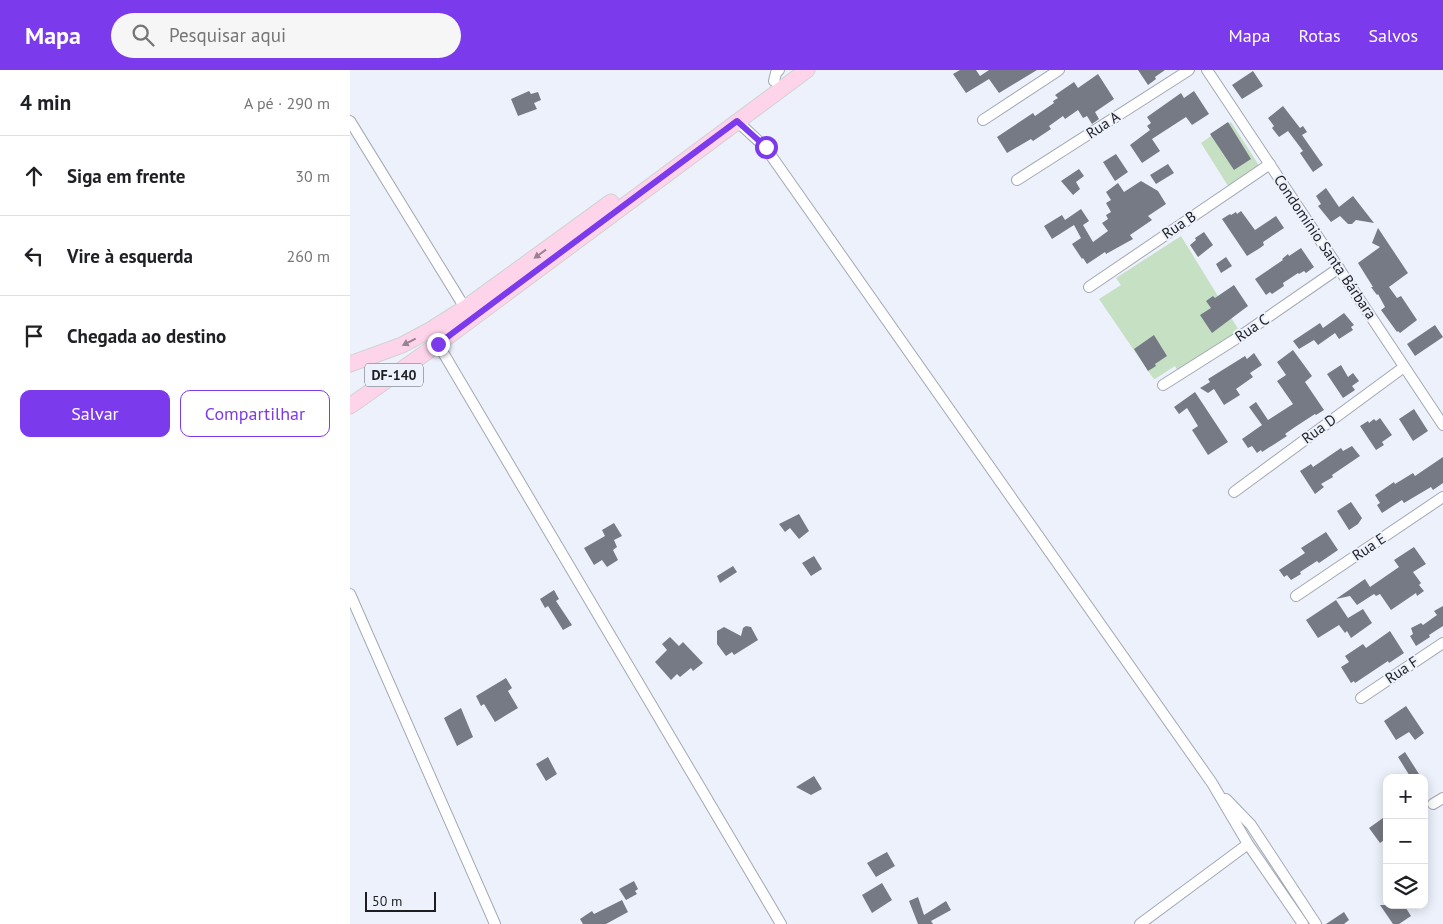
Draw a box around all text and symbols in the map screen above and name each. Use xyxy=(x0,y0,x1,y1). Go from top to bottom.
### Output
search box xyxy=(111,13,461,58)
text: Mapa xyxy=(25,20,81,51)
icon: search xyxy=(129,21,157,49)
text: Pesquisar aqui xyxy=(169,23,286,47)
text: Mapa xyxy=(1229,24,1270,47)
text: Rotas xyxy=(1298,24,1341,47)
text: Salvos xyxy=(1369,24,1418,47)
text: 4 min xyxy=(20,89,71,116)
text: A pé · 290 m xyxy=(244,93,330,113)
street label: Rua A xyxy=(1082,107,1123,143)
route start xyxy=(755,136,778,159)
icon: ahead xyxy=(20,162,48,190)
text: Siga em frente xyxy=(67,164,185,188)
text: 30 m xyxy=(295,166,330,186)
street label: Condomínio Santa Bárbara xyxy=(1270,171,1381,323)
street label: Rua B xyxy=(1158,206,1199,243)
icon: left xyxy=(20,242,48,270)
text: Vire à esquerda xyxy=(67,244,193,268)
text: 260 m xyxy=(287,246,330,266)
one-way arrow xyxy=(533,249,547,259)
street label: Rua C xyxy=(1231,309,1272,346)
icon: arrive xyxy=(20,322,48,350)
text: Chegada ao destino xyxy=(67,324,226,348)
route end xyxy=(427,333,450,356)
one-way arrow xyxy=(401,338,416,346)
road number: DF-140 xyxy=(365,364,423,386)
button: Salvar xyxy=(20,390,170,437)
button: Compartilhar xyxy=(180,390,330,437)
street label: Rua D xyxy=(1298,410,1340,447)
street label: Rua E xyxy=(1348,529,1389,565)
street label: Rua F xyxy=(1381,652,1422,688)
map controls xyxy=(1383,774,1428,909)
button: + xyxy=(1383,774,1428,819)
button: − xyxy=(1383,819,1428,864)
button: layers xyxy=(1383,864,1428,909)
scale bar xyxy=(365,889,436,912)
text: 50 m xyxy=(372,892,402,910)

